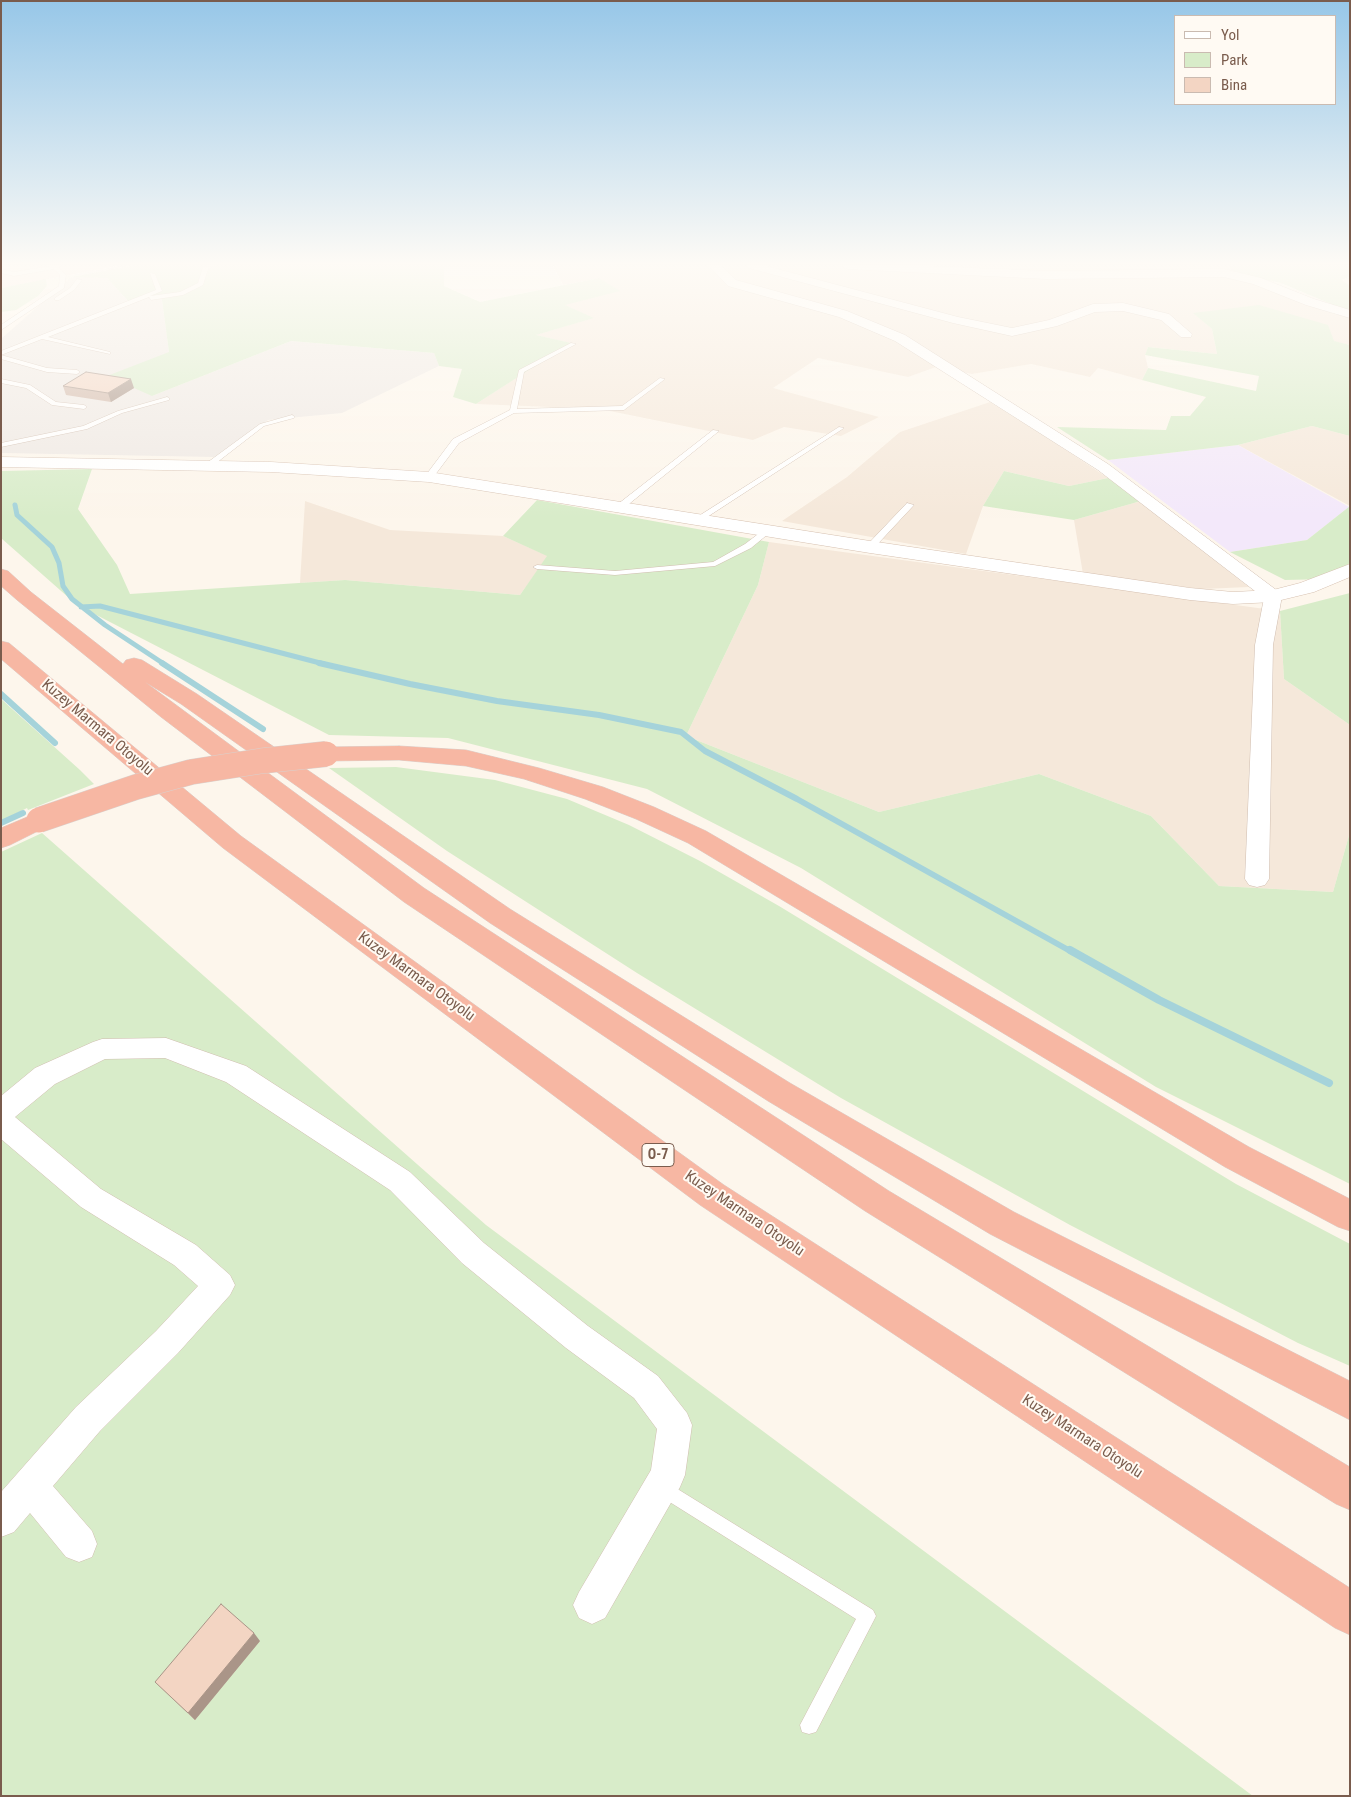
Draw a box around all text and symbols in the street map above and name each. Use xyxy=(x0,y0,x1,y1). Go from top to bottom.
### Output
legend xyxy=(1174,15,1336,105)
text: Yol xyxy=(1221,26,1239,44)
text: Park xyxy=(1221,51,1248,69)
text: Bina xyxy=(1221,76,1247,94)
street label: Kuzey Marmara Otoyolu xyxy=(38,676,156,780)
street label: Kuzey Marmara Otoyolu xyxy=(354,929,478,1025)
road number: O-7 xyxy=(642,1144,674,1166)
street label: Kuzey Marmara Otoyolu xyxy=(681,1167,807,1261)
street label: Kuzey Marmara Otoyolu xyxy=(1018,1391,1146,1483)

